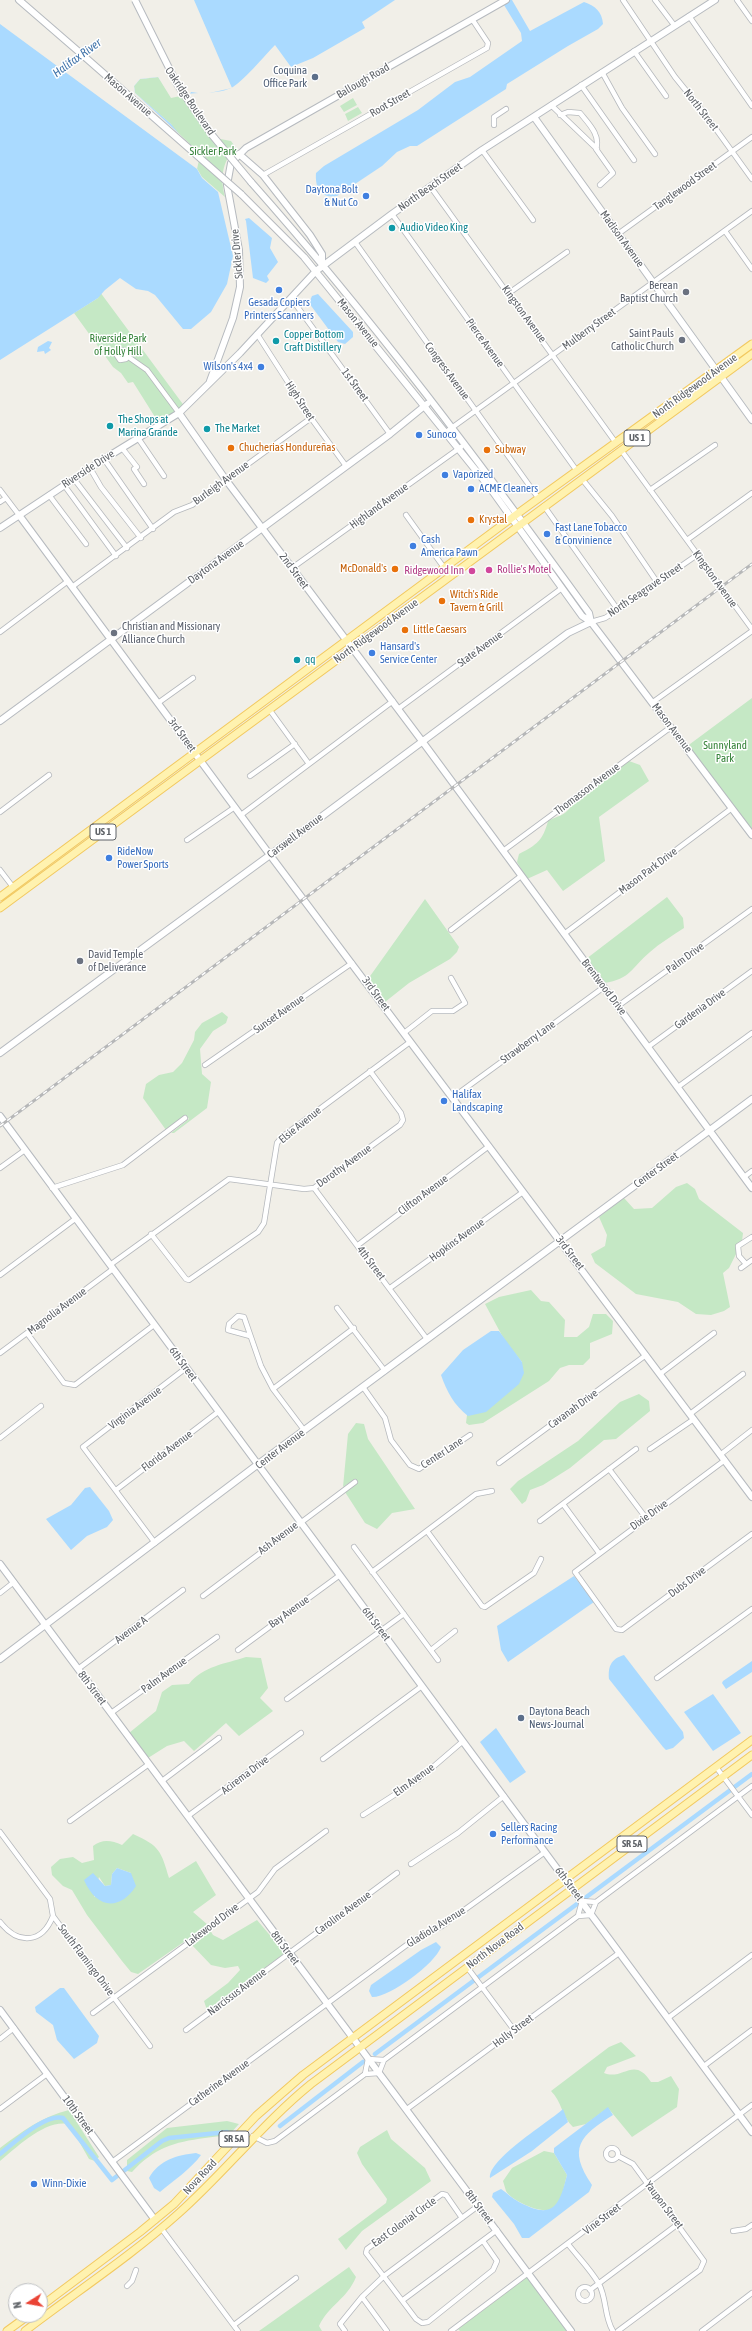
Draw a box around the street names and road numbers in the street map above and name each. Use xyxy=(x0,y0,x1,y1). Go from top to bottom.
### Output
street label: Ballough Road xyxy=(334,61,392,101)
street label: Oakridge Boulevard xyxy=(162,64,218,138)
street label: Mason Avenue xyxy=(101,71,155,119)
street label: Root Street xyxy=(367,86,413,120)
street label: North Street xyxy=(681,87,721,133)
street label: Tanglewood Street xyxy=(651,159,719,213)
street label: North Beach Street xyxy=(395,160,465,214)
street label: Madison Avenue xyxy=(597,208,647,270)
street label: Sickler Drive xyxy=(228,229,246,279)
street label: Kingston Avenue xyxy=(499,283,549,345)
street label: Mason Avenue xyxy=(334,296,382,350)
street label: Mulberry Street xyxy=(560,305,618,353)
street label: Pierce Avenue xyxy=(463,316,507,370)
street label: Congress Avenue xyxy=(422,340,472,402)
street label: North Ridgewood Avenue xyxy=(650,351,740,421)
street label: 1st Street xyxy=(339,366,371,404)
street label: High Street xyxy=(282,379,318,423)
road number: US 1 xyxy=(624,430,650,446)
street label: Riverside Drive xyxy=(59,447,117,491)
street label: Burleigh Avenue xyxy=(190,458,252,508)
street label: Highland Avenue xyxy=(347,480,411,532)
street label: Daytona Avenue xyxy=(185,537,247,587)
street label: Kingston Avenue xyxy=(690,548,740,610)
street label: 2nd Street xyxy=(277,550,311,592)
street label: North Seagrave Street xyxy=(605,560,685,620)
street label: North Ridgewood Avenue xyxy=(331,596,421,666)
street label: State Avenue xyxy=(455,628,505,670)
street label: Mason Avenue xyxy=(649,701,695,755)
street label: 3rd Street xyxy=(165,715,199,755)
street label: Thomasson Avenue xyxy=(552,760,622,818)
street label: Carswell Avenue xyxy=(265,811,325,861)
road number: US 1 xyxy=(90,824,116,840)
street label: Mason Park Drive xyxy=(616,845,680,897)
street label: Palm Drive xyxy=(663,940,707,976)
street label: Brentwood Drive xyxy=(579,956,629,1018)
street label: 3rd Street xyxy=(359,974,393,1014)
street label: Gardenia Drive xyxy=(672,986,728,1032)
street label: Sunset Avenue xyxy=(251,992,307,1036)
street label: Strawberry Lane xyxy=(498,1018,558,1066)
street label: Elsie Avenue xyxy=(276,1104,324,1146)
street label: Dorothy Avenue xyxy=(314,1142,374,1190)
street label: Center Street xyxy=(631,1149,681,1191)
street label: Clifton Avenue xyxy=(395,1172,451,1218)
street label: Hopkins Avenue xyxy=(427,1216,487,1264)
street label: 3rd Street xyxy=(553,1233,587,1273)
street label: 4th Street xyxy=(354,1243,388,1283)
street label: Magnolia Avenue xyxy=(25,1285,89,1337)
street label: 6th Street xyxy=(166,1344,200,1384)
street label: Virginia Avenue xyxy=(106,1384,164,1432)
street label: Cavanah Drive xyxy=(546,1387,600,1431)
street label: Center Avenue xyxy=(253,1426,307,1472)
street label: Florida Avenue xyxy=(139,1428,195,1474)
street label: Center Lane xyxy=(418,1434,466,1472)
street label: Dixie Drive xyxy=(628,1497,670,1533)
street label: Ash Avenue xyxy=(255,1519,301,1557)
street label: Dubs Drive xyxy=(666,1564,708,1600)
street label: Bay Avenue xyxy=(266,1593,312,1631)
street label: 6th Street xyxy=(359,1604,393,1644)
street label: Avenue A xyxy=(112,1613,150,1647)
street label: Palm Avenue xyxy=(139,1654,189,1696)
street label: 8th Street xyxy=(75,1668,109,1708)
street label: Acirema Drive xyxy=(219,1753,271,1797)
street label: Elm Avenue xyxy=(391,1761,437,1799)
road number: SR 5A xyxy=(617,1836,647,1852)
street label: 6th Street xyxy=(552,1864,586,1904)
street label: Caroline Avenue xyxy=(312,1888,374,1938)
street label: Lakewood Drive xyxy=(183,1901,241,1949)
street label: Gladiola Avenue xyxy=(404,1904,468,1950)
street label: North Nova Road xyxy=(464,1920,526,1972)
street label: South Flamingo Drive xyxy=(55,1922,117,1998)
street label: 8th Street xyxy=(268,1928,302,1968)
street label: Narcissus Avenue xyxy=(205,1966,269,2018)
street label: Holly Street xyxy=(490,2011,536,2051)
street label: Catherine Avenue xyxy=(186,2057,252,2109)
street label: 10th Street xyxy=(60,2093,96,2137)
road number: SR 5A xyxy=(219,2131,249,2147)
street label: Nova Road xyxy=(180,2157,220,2197)
street label: Yaupon Street xyxy=(642,2179,686,2231)
street label: 8th Street xyxy=(462,2187,496,2227)
street label: East Colonial Circle xyxy=(369,2194,439,2250)
street label: Vine Street xyxy=(581,2201,623,2237)

